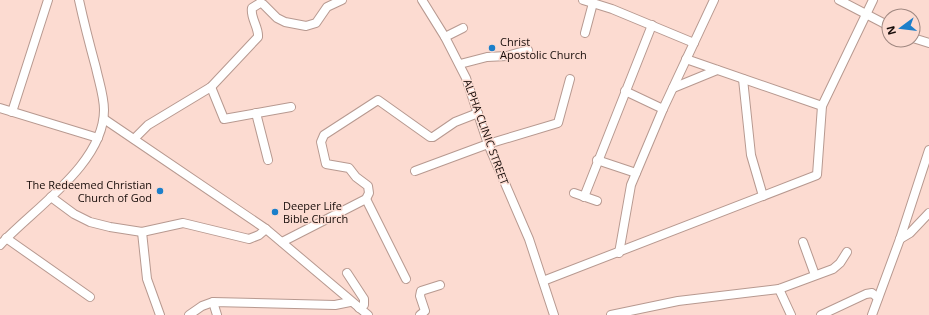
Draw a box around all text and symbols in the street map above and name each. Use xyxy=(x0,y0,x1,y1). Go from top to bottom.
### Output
north arrow xyxy=(881,8,921,48)
text: N xyxy=(882,24,899,37)
place label: Christ Apostolic Church xyxy=(500,34,587,62)
marker: Christ Apostolic Church xyxy=(487,43,497,53)
street label: ALPHA CLINIC STREET xyxy=(460,77,513,187)
place label: The Redeemed Christian Church of God xyxy=(26,177,152,205)
marker: The Redeemed Christian Church of God xyxy=(155,186,165,196)
place label: Deeper Life Bible Church xyxy=(283,198,348,226)
marker: Deeper Life Bible Church xyxy=(270,207,280,217)

